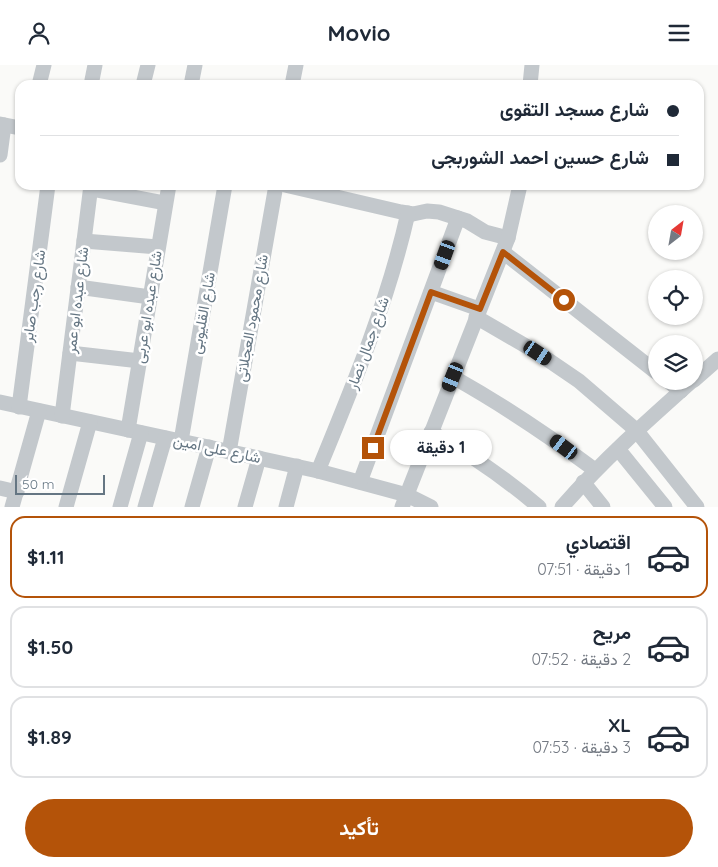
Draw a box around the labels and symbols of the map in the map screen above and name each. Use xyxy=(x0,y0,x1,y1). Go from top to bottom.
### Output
north arrow xyxy=(648,205,702,260)
car xyxy=(432,238,457,272)
street label: شارع عبده ابو عمر xyxy=(60,245,94,356)
street label: شارع رجب صابر xyxy=(17,248,51,345)
street label: شارع عبده ابو عربى xyxy=(129,249,168,365)
street label: شارع محمود العجلاتى xyxy=(231,253,274,383)
street label: شارع القليوبى xyxy=(186,270,221,356)
route start xyxy=(553,289,575,311)
street label: شارع جمال نصار xyxy=(342,294,395,393)
car xyxy=(521,338,554,368)
car xyxy=(440,360,465,394)
street label: شارع على امين xyxy=(171,430,263,469)
callout: 1 دقيقة xyxy=(390,431,493,465)
car xyxy=(547,432,580,462)
route end xyxy=(362,437,384,459)
scale bar xyxy=(15,472,105,495)

